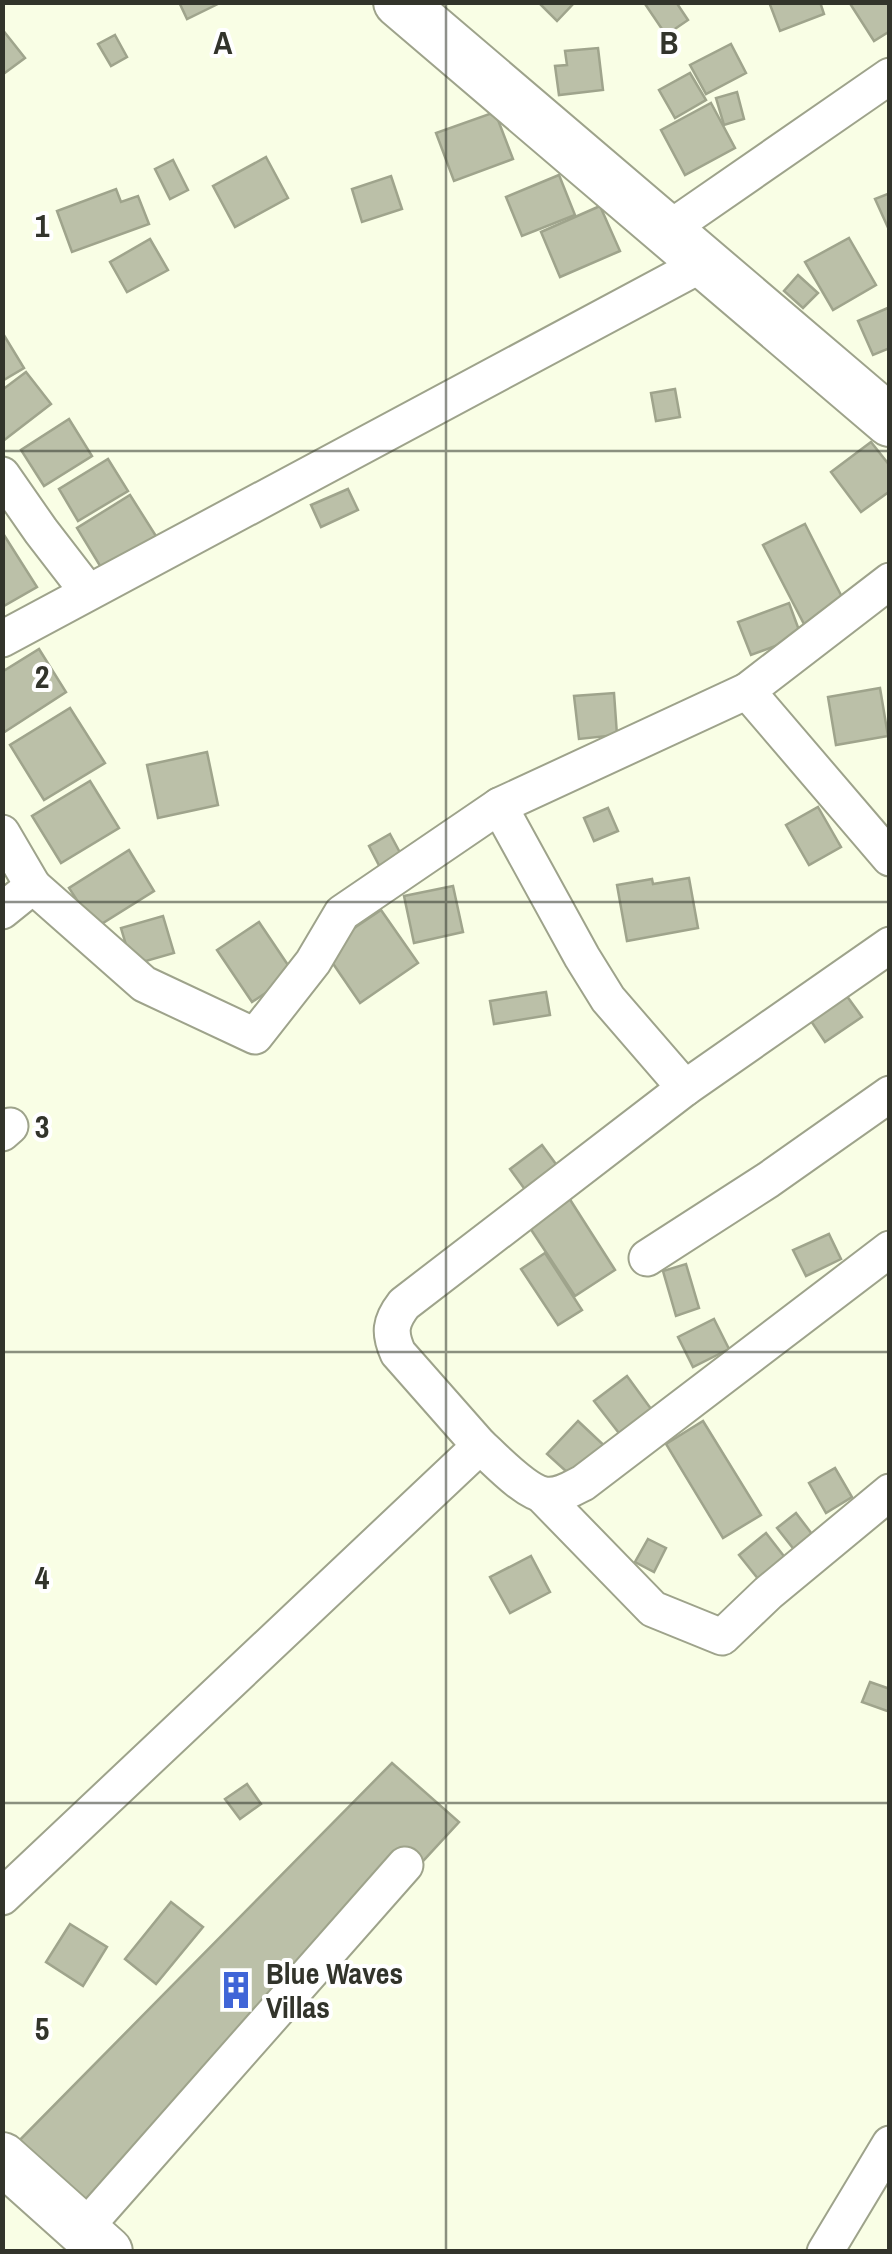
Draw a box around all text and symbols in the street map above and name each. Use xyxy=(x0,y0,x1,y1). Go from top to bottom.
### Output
text: A xyxy=(214,21,233,64)
text: B xyxy=(660,21,678,64)
text: 1 xyxy=(35,204,50,247)
text: 2 xyxy=(35,655,49,698)
text: 3 xyxy=(35,1105,49,1148)
text: 4 xyxy=(35,1556,50,1599)
place label: Blue Waves Villas xyxy=(266,1953,403,2027)
building icon: Blue Waves Villas xyxy=(215,1969,257,2011)
text: 5 xyxy=(35,2007,49,2050)

